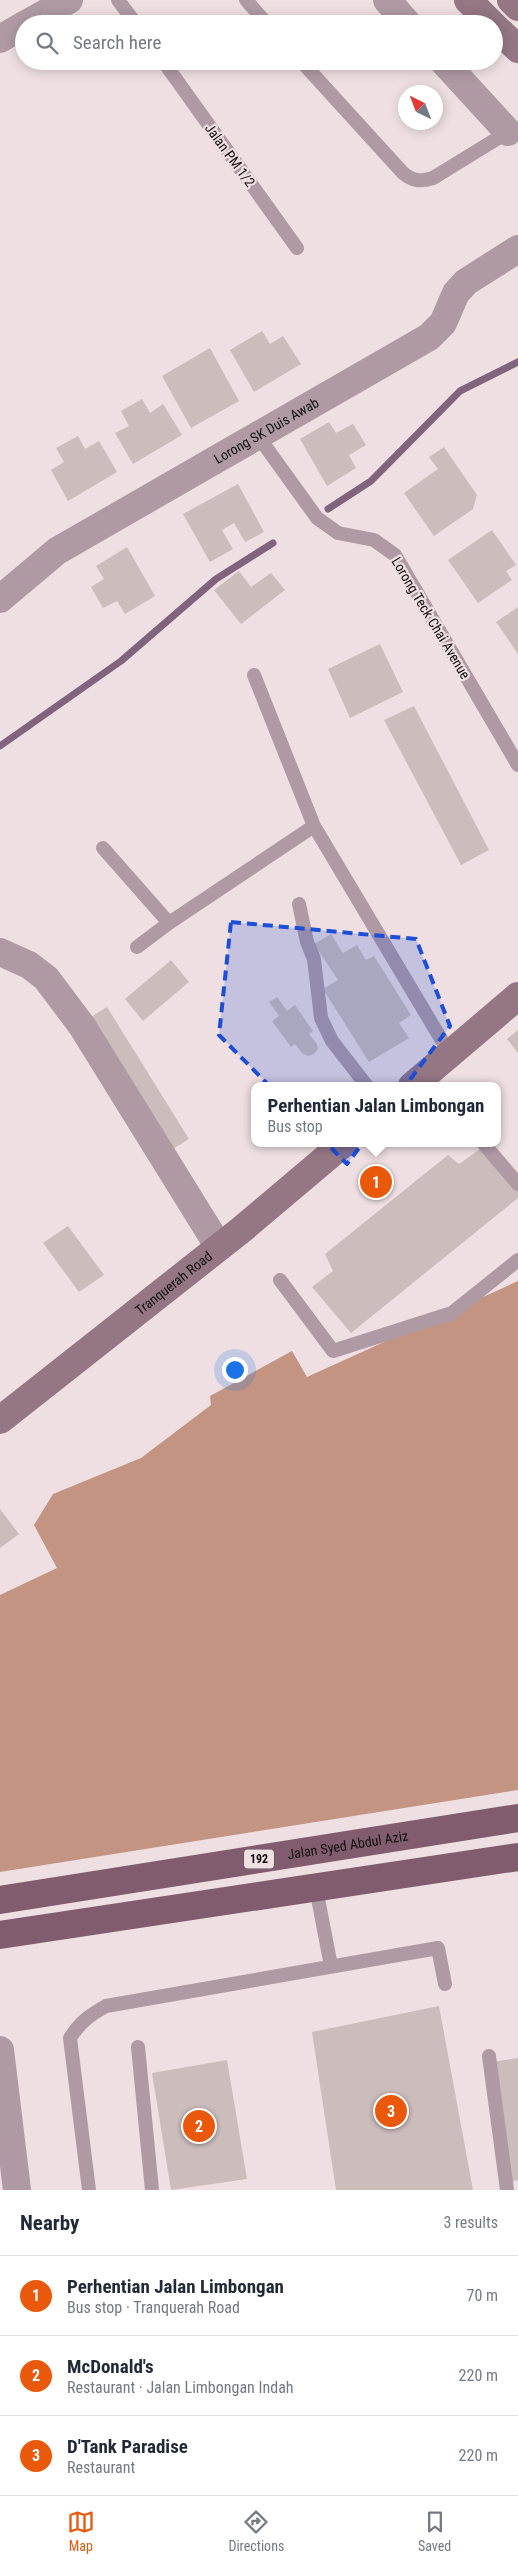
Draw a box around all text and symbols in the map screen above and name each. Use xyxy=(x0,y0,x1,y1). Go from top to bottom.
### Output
search box xyxy=(15,15,503,70)
icon: search xyxy=(33,29,61,57)
text: Search here xyxy=(73,31,161,54)
north arrow xyxy=(398,85,443,130)
street label: Jalan PM 1/2 xyxy=(202,120,258,190)
street label: Lorong SK Duis Awab xyxy=(211,394,322,467)
street label: Lorong Teck Chai Avenue xyxy=(388,554,474,682)
popup xyxy=(251,1082,501,1147)
text: Perhentian Jalan Limbongan xyxy=(268,1094,484,1117)
text: Bus stop xyxy=(268,1117,323,1136)
pin: 1 xyxy=(360,1163,392,1201)
street label: Tranquerah Road xyxy=(132,1248,215,1318)
your location xyxy=(222,1357,248,1383)
street label: Jalan Syed Abdul Aziz xyxy=(286,1828,409,1862)
road number: 192 xyxy=(244,1850,274,1868)
pin: 3 xyxy=(375,2092,407,2130)
pin: 2 xyxy=(183,2107,215,2145)
text: Nearby xyxy=(20,2211,79,2235)
text: 3 results xyxy=(443,2213,498,2232)
text: Perhentian Jalan Limbongan xyxy=(67,2275,284,2298)
text: 1 xyxy=(32,2286,40,2305)
text: 70 m xyxy=(466,2286,498,2305)
text: Bus stop · Tranquerah Road xyxy=(67,2298,240,2317)
text: McDonald's xyxy=(67,2355,154,2378)
text: 2 xyxy=(32,2366,40,2385)
text: 220 m xyxy=(459,2366,498,2385)
text: Restaurant · Jalan Limbongan Indah xyxy=(67,2378,294,2397)
text: D'Tank Paradise xyxy=(67,2435,188,2458)
text: 3 xyxy=(32,2446,40,2465)
text: 220 m xyxy=(459,2446,498,2465)
text: Restaurant xyxy=(67,2458,135,2477)
tab: Map xyxy=(67,2508,95,2554)
tab: Directions xyxy=(228,2508,284,2554)
tab: Saved xyxy=(418,2508,451,2554)

